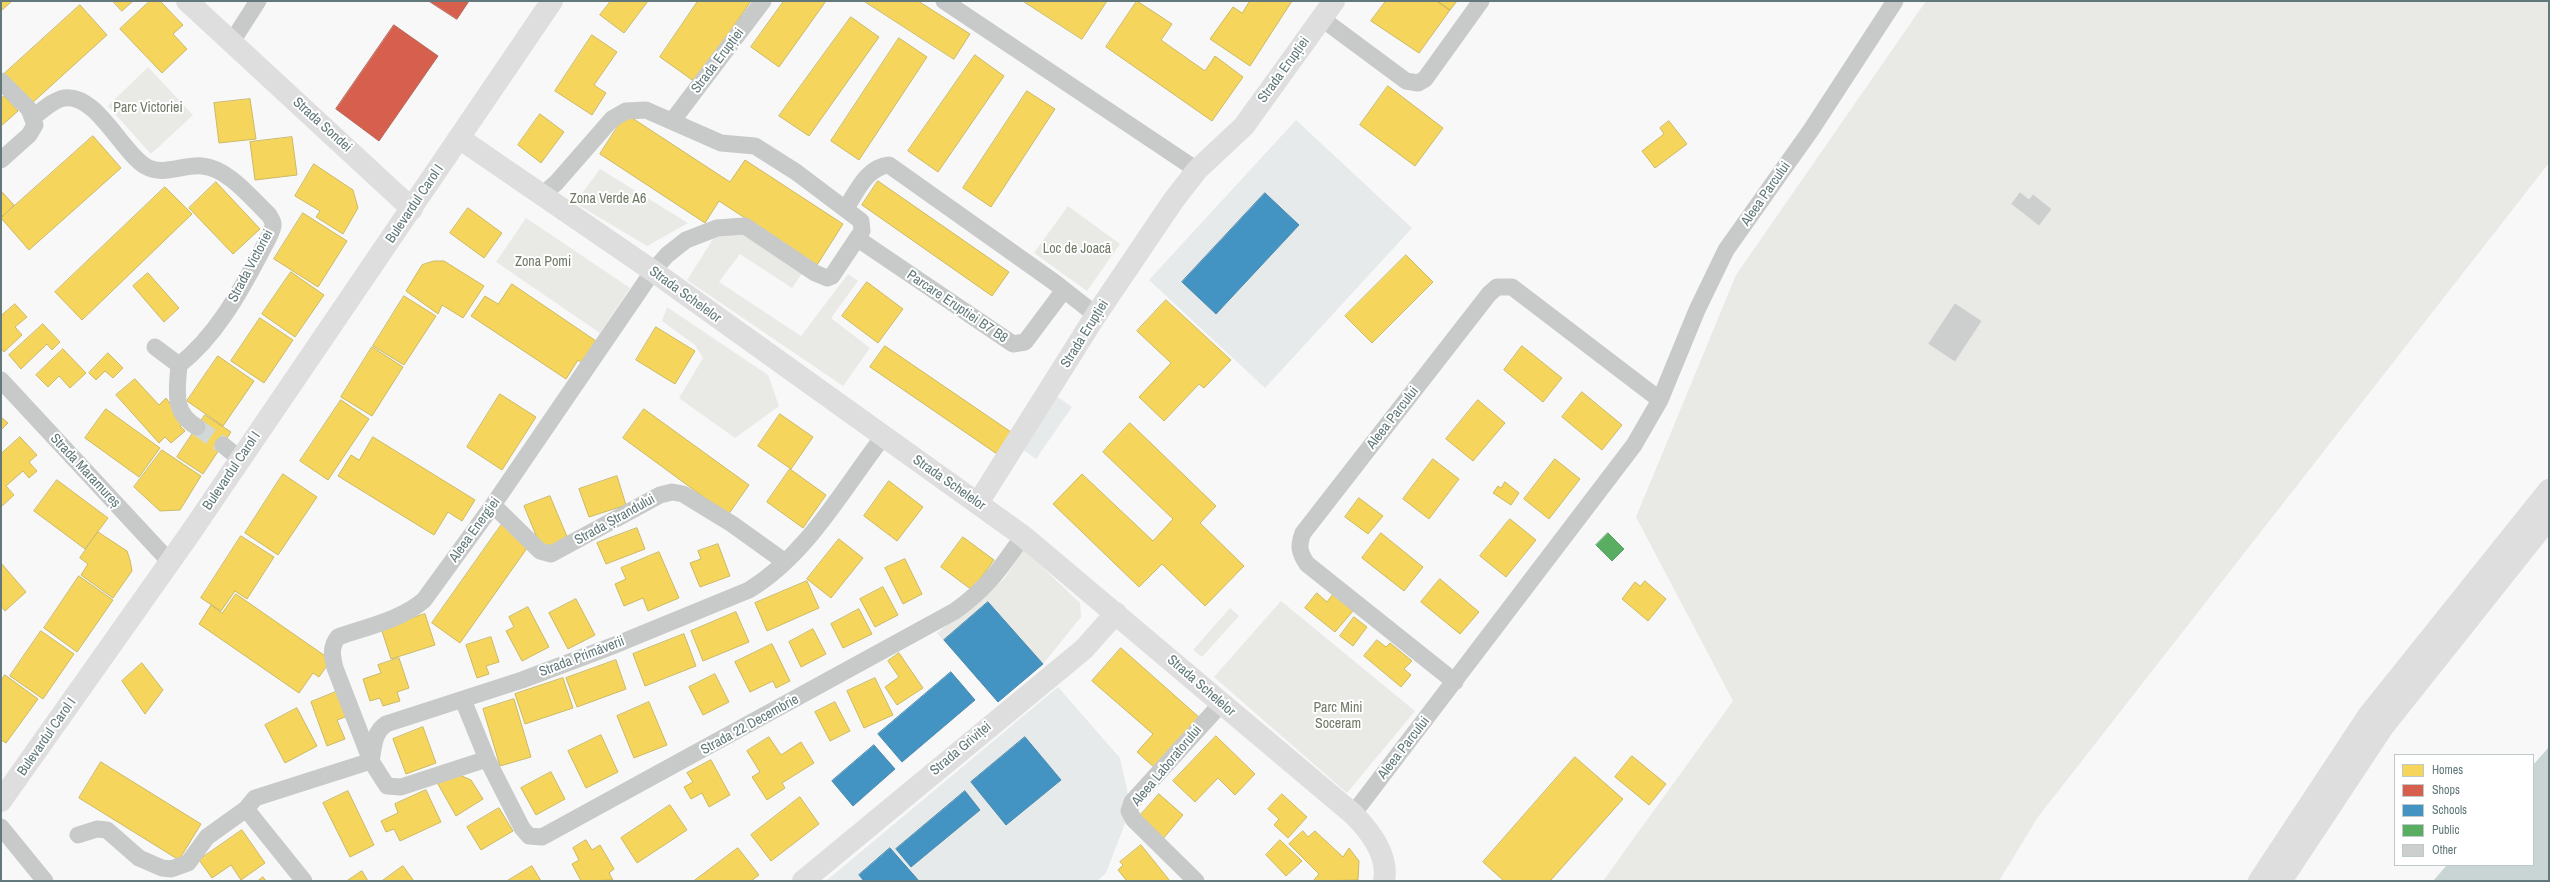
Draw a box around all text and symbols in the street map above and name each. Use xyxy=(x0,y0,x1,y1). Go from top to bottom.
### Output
street label: Strada Erupției xyxy=(688,25,748,97)
street label: Strada Erupției xyxy=(1255,34,1313,106)
street label: Strada Sondei xyxy=(289,94,355,156)
park label: Parc Victoriei xyxy=(113,100,183,116)
street label: Aleea Parcului xyxy=(1738,159,1794,229)
street label: Bulevardul Carol I xyxy=(383,161,447,247)
park label: Zona Verde A6 xyxy=(570,191,646,207)
street label: Strada Victoriei xyxy=(225,227,277,305)
park label: Loc de Joacă xyxy=(1043,241,1111,257)
park label: Zona Pomi xyxy=(515,254,571,270)
street label: Strada Schelelor xyxy=(646,263,724,327)
street label: Parcare Eruptiei B7 B8 xyxy=(903,267,1011,347)
street label: Strada Erupției xyxy=(1057,297,1113,371)
street label: Aleea Parcului xyxy=(1363,383,1423,453)
street label: Bulevardul Carol I xyxy=(200,428,264,514)
street label: Strada Maramureș xyxy=(46,431,124,511)
street label: Strada Schelelor xyxy=(909,452,989,514)
street label: Strada Ștrandului xyxy=(572,491,658,549)
street label: Aleea Energiei xyxy=(446,494,504,566)
street label: Strada Primăverii xyxy=(537,633,627,681)
street label: Strada Schelelor xyxy=(1163,652,1239,720)
street label: Strada 22 Decembrie xyxy=(698,691,802,759)
street label: Bulevardul Carol I xyxy=(14,695,80,779)
park label: Parc Mini Soceram xyxy=(1313,700,1363,732)
street label: Aleea Parcului xyxy=(1374,713,1434,783)
street label: Strada Griviței xyxy=(927,719,995,779)
street label: Aleea Laboratorului xyxy=(1128,722,1206,810)
legend xyxy=(2394,754,2534,866)
text: Homes xyxy=(2432,762,2463,778)
text: Shops xyxy=(2432,782,2460,798)
text: Schools xyxy=(2432,802,2467,818)
text: Public xyxy=(2432,822,2459,838)
text: Other xyxy=(2432,842,2457,858)

